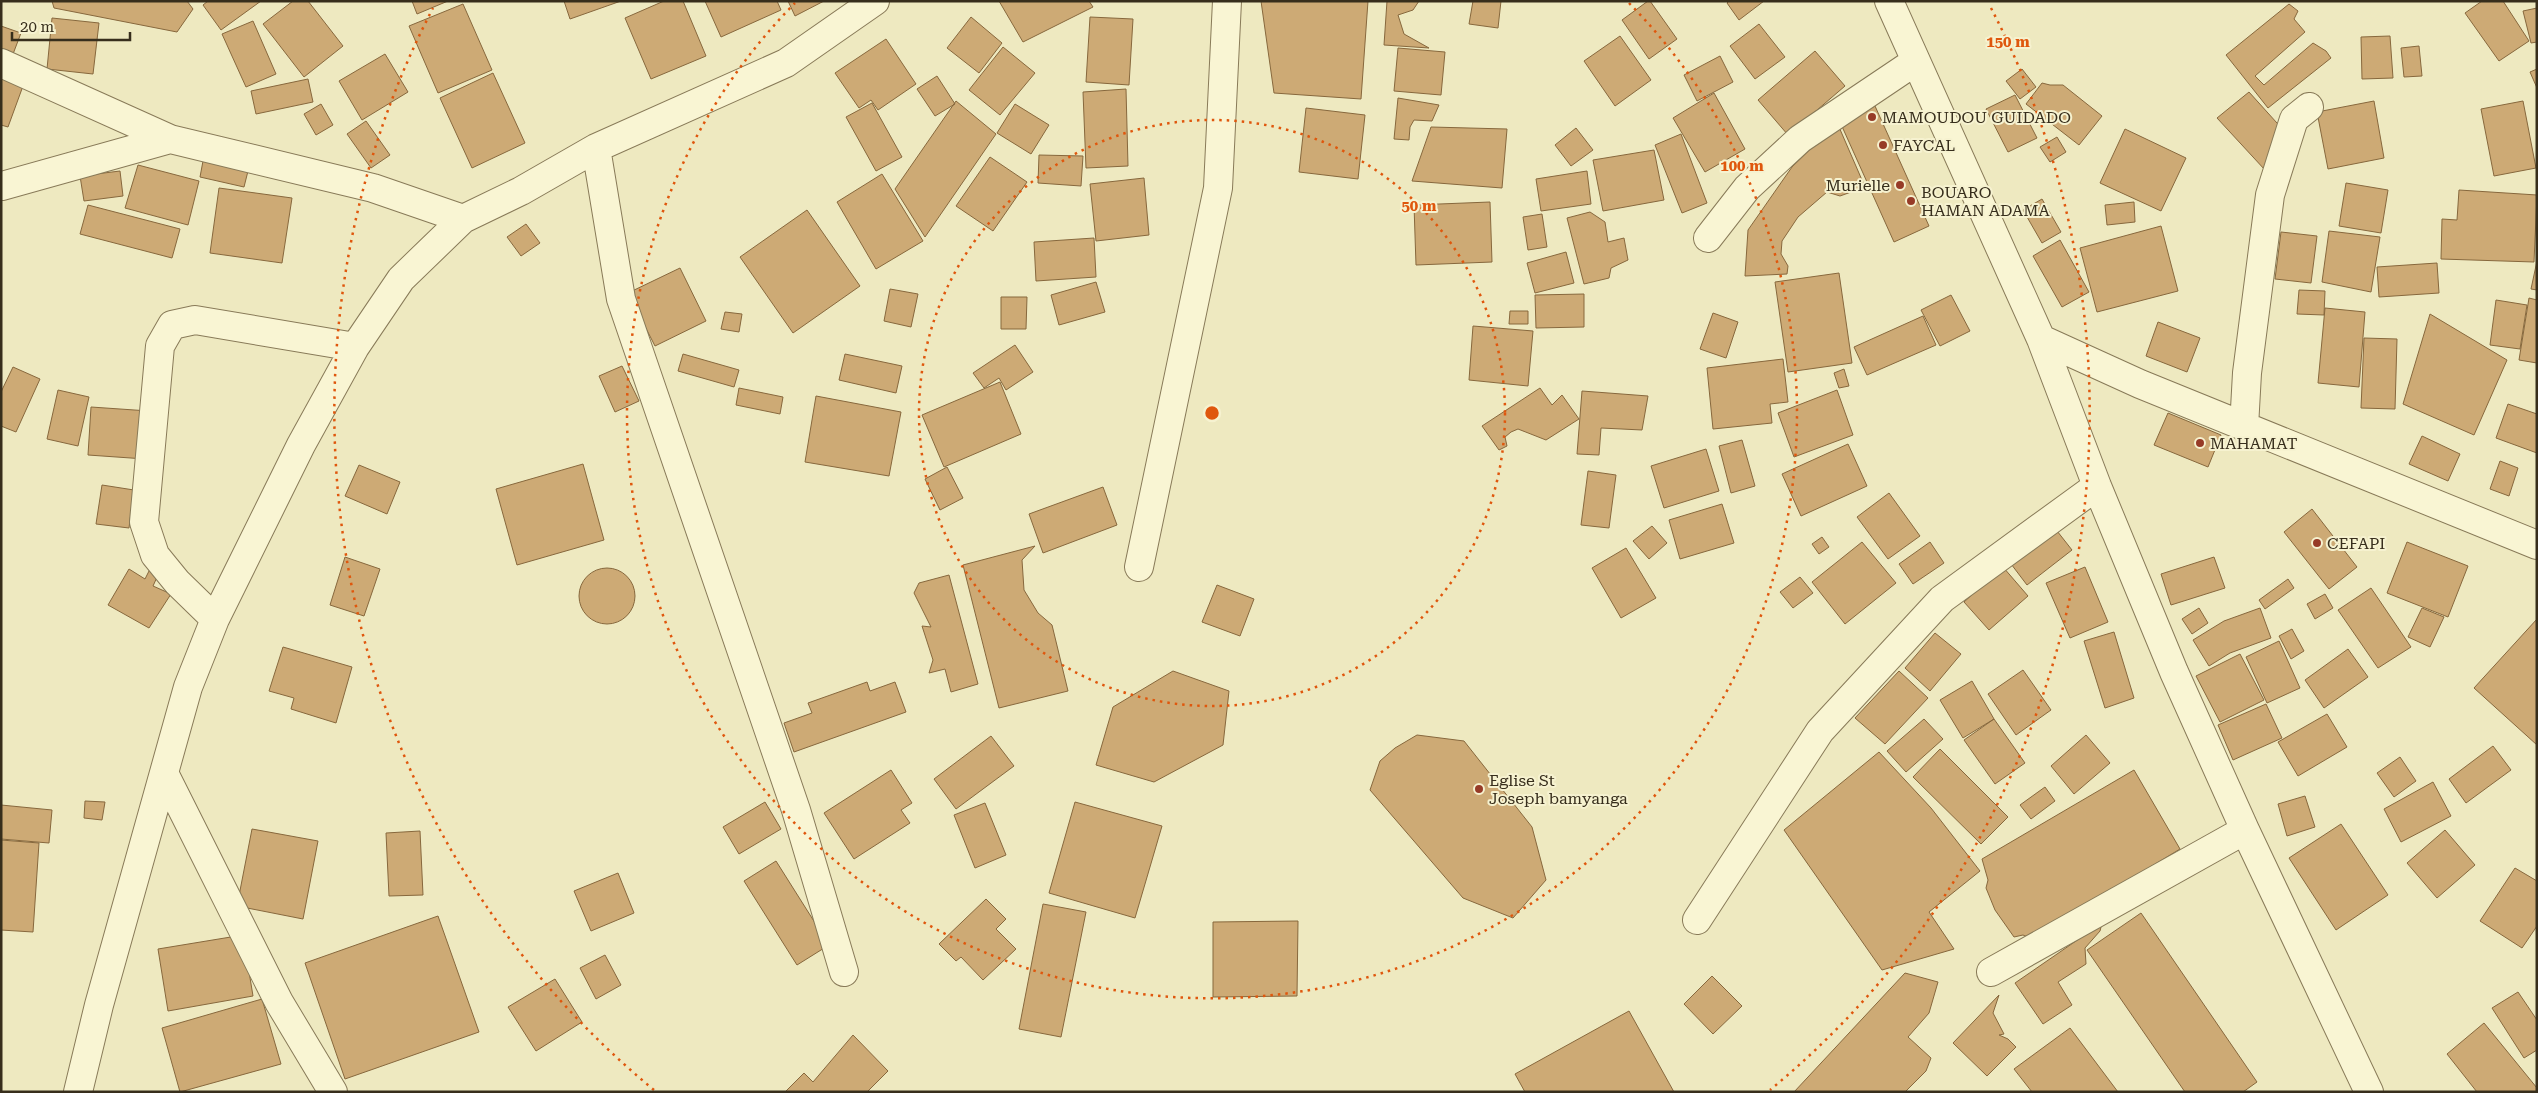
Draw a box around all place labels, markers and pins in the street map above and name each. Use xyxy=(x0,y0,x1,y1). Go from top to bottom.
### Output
place label: MAMOUDOU GUIDADO xyxy=(1882,108,2071,127)
marker: MAMOUDOU GUIDADO xyxy=(1866,111,1878,123)
place label: FAYCAL xyxy=(1893,136,1955,155)
marker: FAYCAL xyxy=(1877,139,1889,151)
place label: Murielle xyxy=(1826,176,1890,195)
marker: Murielle xyxy=(1894,179,1906,191)
place label: BOUARO HAMAN ADAMA xyxy=(1921,183,2050,220)
marker: BOUARO HAMAN ADAMA xyxy=(1905,195,1917,207)
centre of rings xyxy=(1203,404,1221,422)
place label: MAHAMAT xyxy=(2210,434,2298,453)
marker: MAHAMAT xyxy=(2194,437,2206,449)
place label: CEFAPI xyxy=(2327,534,2385,553)
marker: CEFAPI xyxy=(2311,537,2323,549)
place label: Eglise St Joseph bamyanga xyxy=(1489,771,1628,808)
marker: Eglise St Joseph bamyanga xyxy=(1473,783,1485,795)

